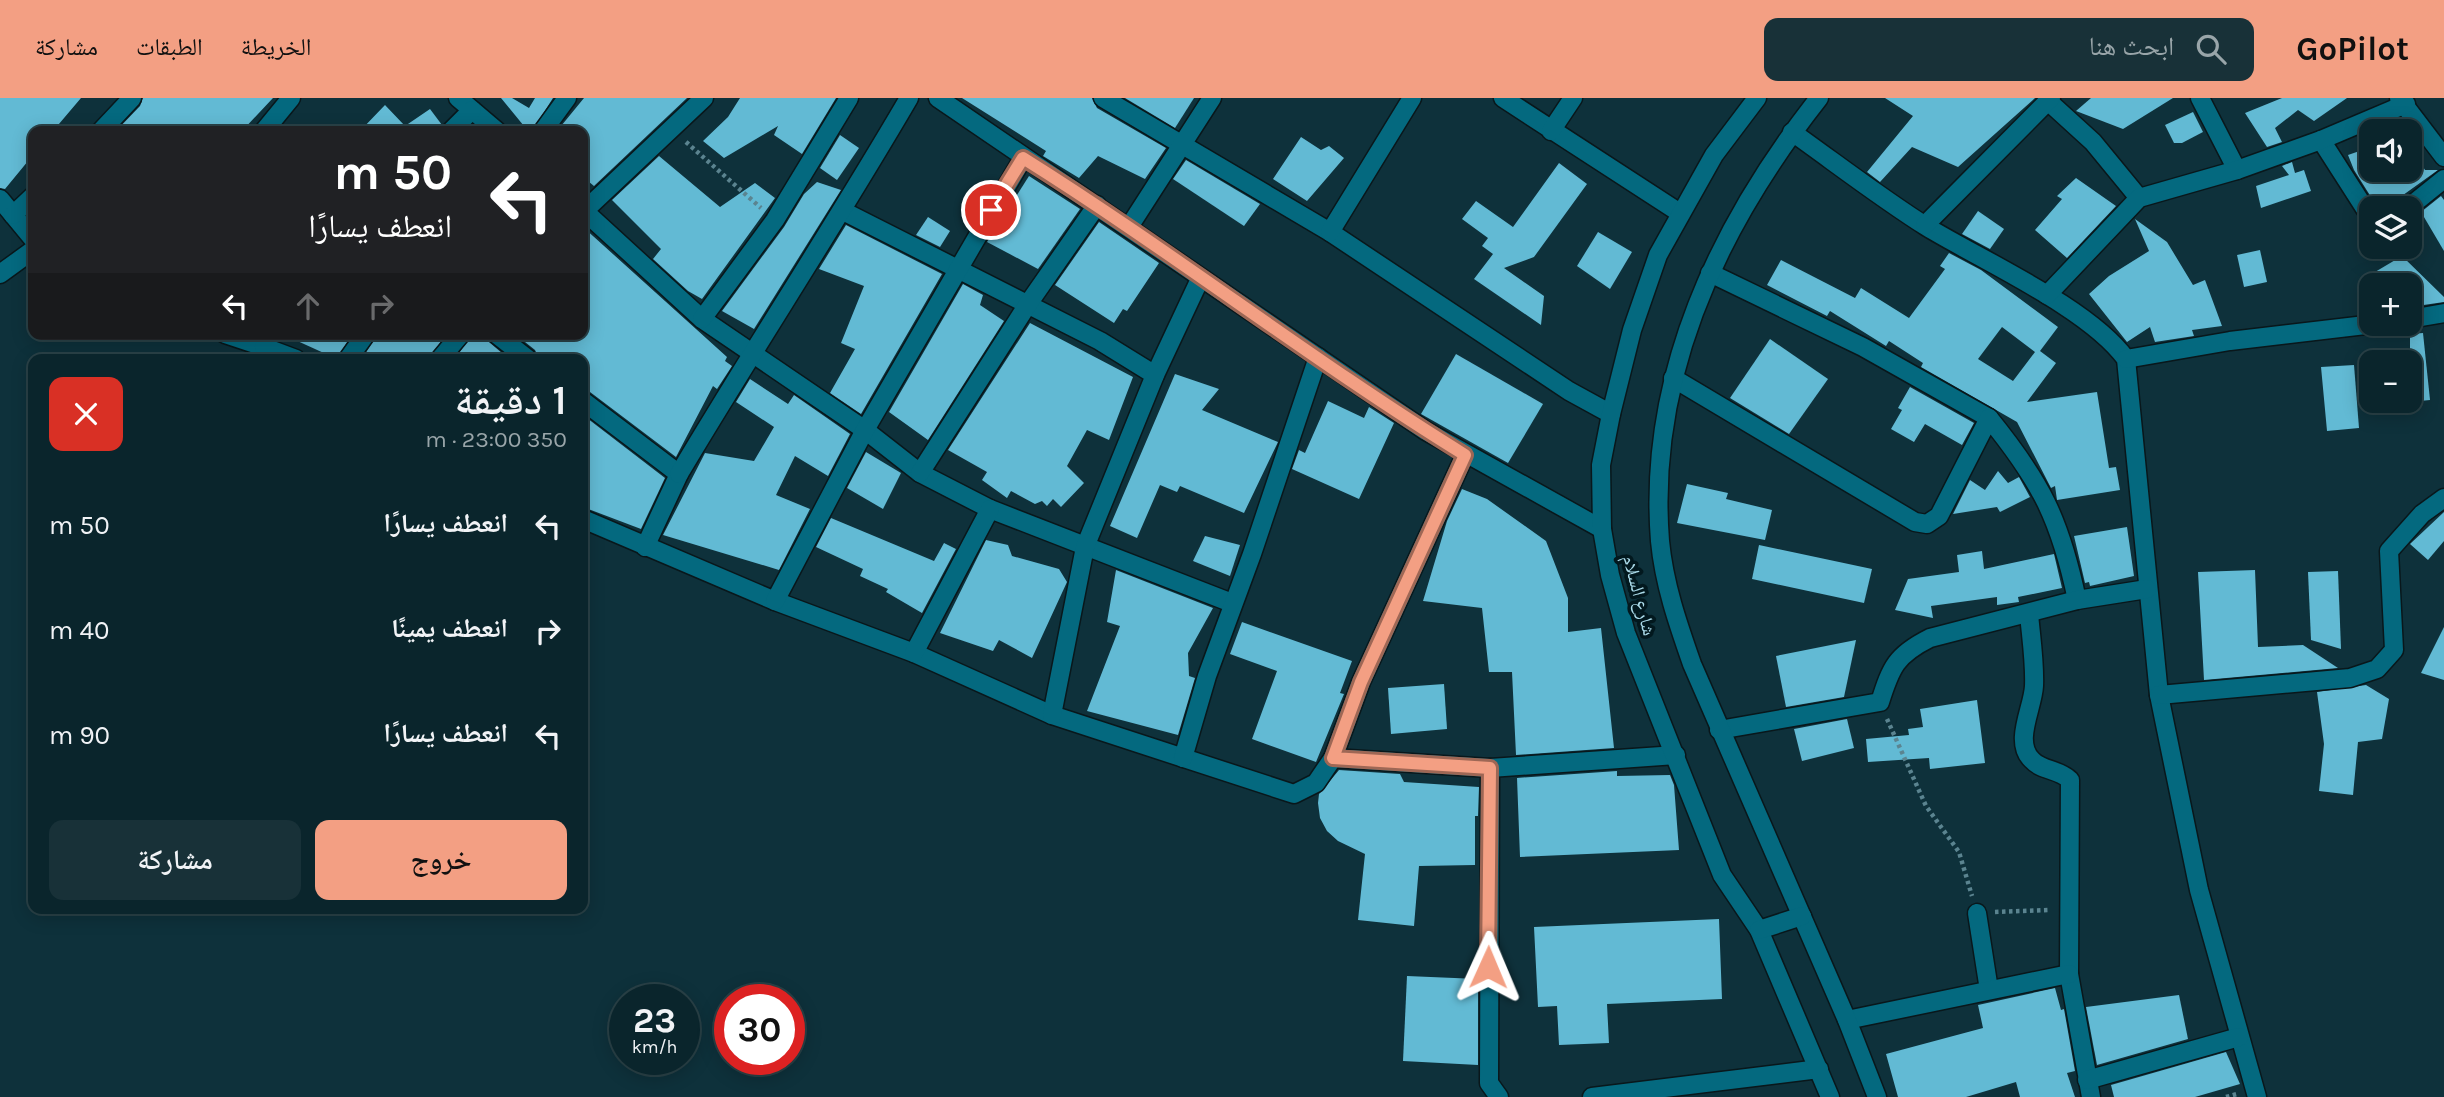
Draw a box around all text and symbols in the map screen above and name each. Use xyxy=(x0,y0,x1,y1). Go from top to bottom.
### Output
search box xyxy=(1764,18,2254,81)
icon: search xyxy=(2192,30,2230,68)
text: GoPilot xyxy=(2296,30,2409,68)
text: ابحث هنا xyxy=(2089,31,2174,62)
text: مشاركة xyxy=(35,33,98,61)
text: الطبقات xyxy=(136,33,203,61)
text: الخريطة xyxy=(241,33,311,61)
map controls xyxy=(2359,119,2422,413)
button: sound xyxy=(2359,119,2422,182)
text: 50 m xyxy=(334,144,452,201)
icon: left xyxy=(476,154,567,245)
pin xyxy=(961,180,1021,240)
icon: arrive xyxy=(972,191,1010,229)
button: layers xyxy=(2359,196,2422,259)
text: انعطف يسارًا xyxy=(308,208,452,245)
button: + xyxy=(2359,273,2422,336)
icon: left xyxy=(216,287,254,325)
icon: ahead xyxy=(289,287,327,325)
icon: right xyxy=(362,287,400,325)
button: − xyxy=(2359,350,2422,413)
text: 1 دقيقة xyxy=(455,375,567,425)
button: close xyxy=(49,377,123,451)
text: 350 m · 23:00 xyxy=(425,426,567,453)
icon: left xyxy=(529,507,567,545)
text: انعطف يسارًا xyxy=(384,508,508,539)
text: 50 m xyxy=(49,510,110,541)
street label: شارع السلام xyxy=(1616,552,1660,639)
icon: right xyxy=(529,612,567,650)
text: انعطف يمينًا xyxy=(391,613,508,644)
text: 40 m xyxy=(49,615,109,646)
icon: left xyxy=(529,717,567,755)
text: انعطف يسارًا xyxy=(384,718,508,749)
text: 90 m xyxy=(49,720,110,751)
button: مشاركة xyxy=(49,820,301,900)
button: خروج xyxy=(315,820,567,900)
position arrow xyxy=(1451,930,1525,1004)
speed limit sign: 30 xyxy=(714,984,805,1075)
text: 23 xyxy=(633,1000,676,1041)
text: km/h xyxy=(632,1036,677,1058)

